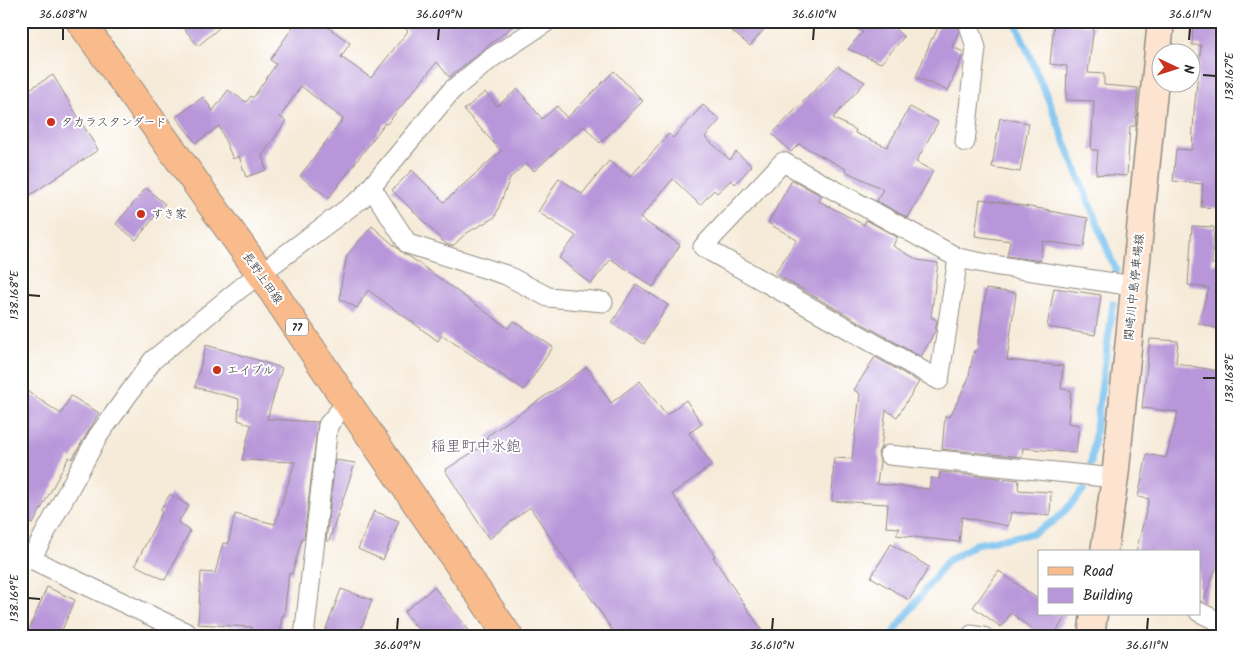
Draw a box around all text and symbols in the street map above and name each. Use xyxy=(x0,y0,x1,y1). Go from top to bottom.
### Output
text: 36.608°N xyxy=(39,5,87,24)
text: 36.609°N xyxy=(415,5,463,24)
text: 36.610°N xyxy=(791,5,837,24)
text: 36.611°N xyxy=(1169,5,1211,24)
north arrow xyxy=(1150,42,1200,92)
text: 138.167°E xyxy=(1220,51,1239,100)
text: N xyxy=(1177,64,1199,74)
place label: タカラスタンダード xyxy=(61,113,167,132)
marker: タカラスタンダード xyxy=(45,116,57,128)
place label: すき家 xyxy=(151,205,187,224)
marker: すき家 xyxy=(135,208,147,220)
street label: 関崎川中島停車場線 xyxy=(1119,232,1150,342)
street label: 長野上田線 xyxy=(238,248,288,308)
text: 138.168°E xyxy=(5,269,24,320)
road number: 77 xyxy=(286,318,308,336)
text: 138.168°E xyxy=(1220,352,1239,403)
place label: エイブル xyxy=(227,361,275,380)
marker: エイブル xyxy=(211,364,223,376)
district label: 稲里町中氷鉋 xyxy=(431,435,521,459)
legend xyxy=(1038,550,1200,616)
text: Road xyxy=(1083,560,1114,584)
text: 138.169°E xyxy=(5,573,24,622)
text: Building xyxy=(1083,584,1133,608)
text: 36.609°N xyxy=(373,636,421,655)
text: 36.610°N xyxy=(749,636,795,655)
text: 36.611°N xyxy=(1126,636,1168,655)

